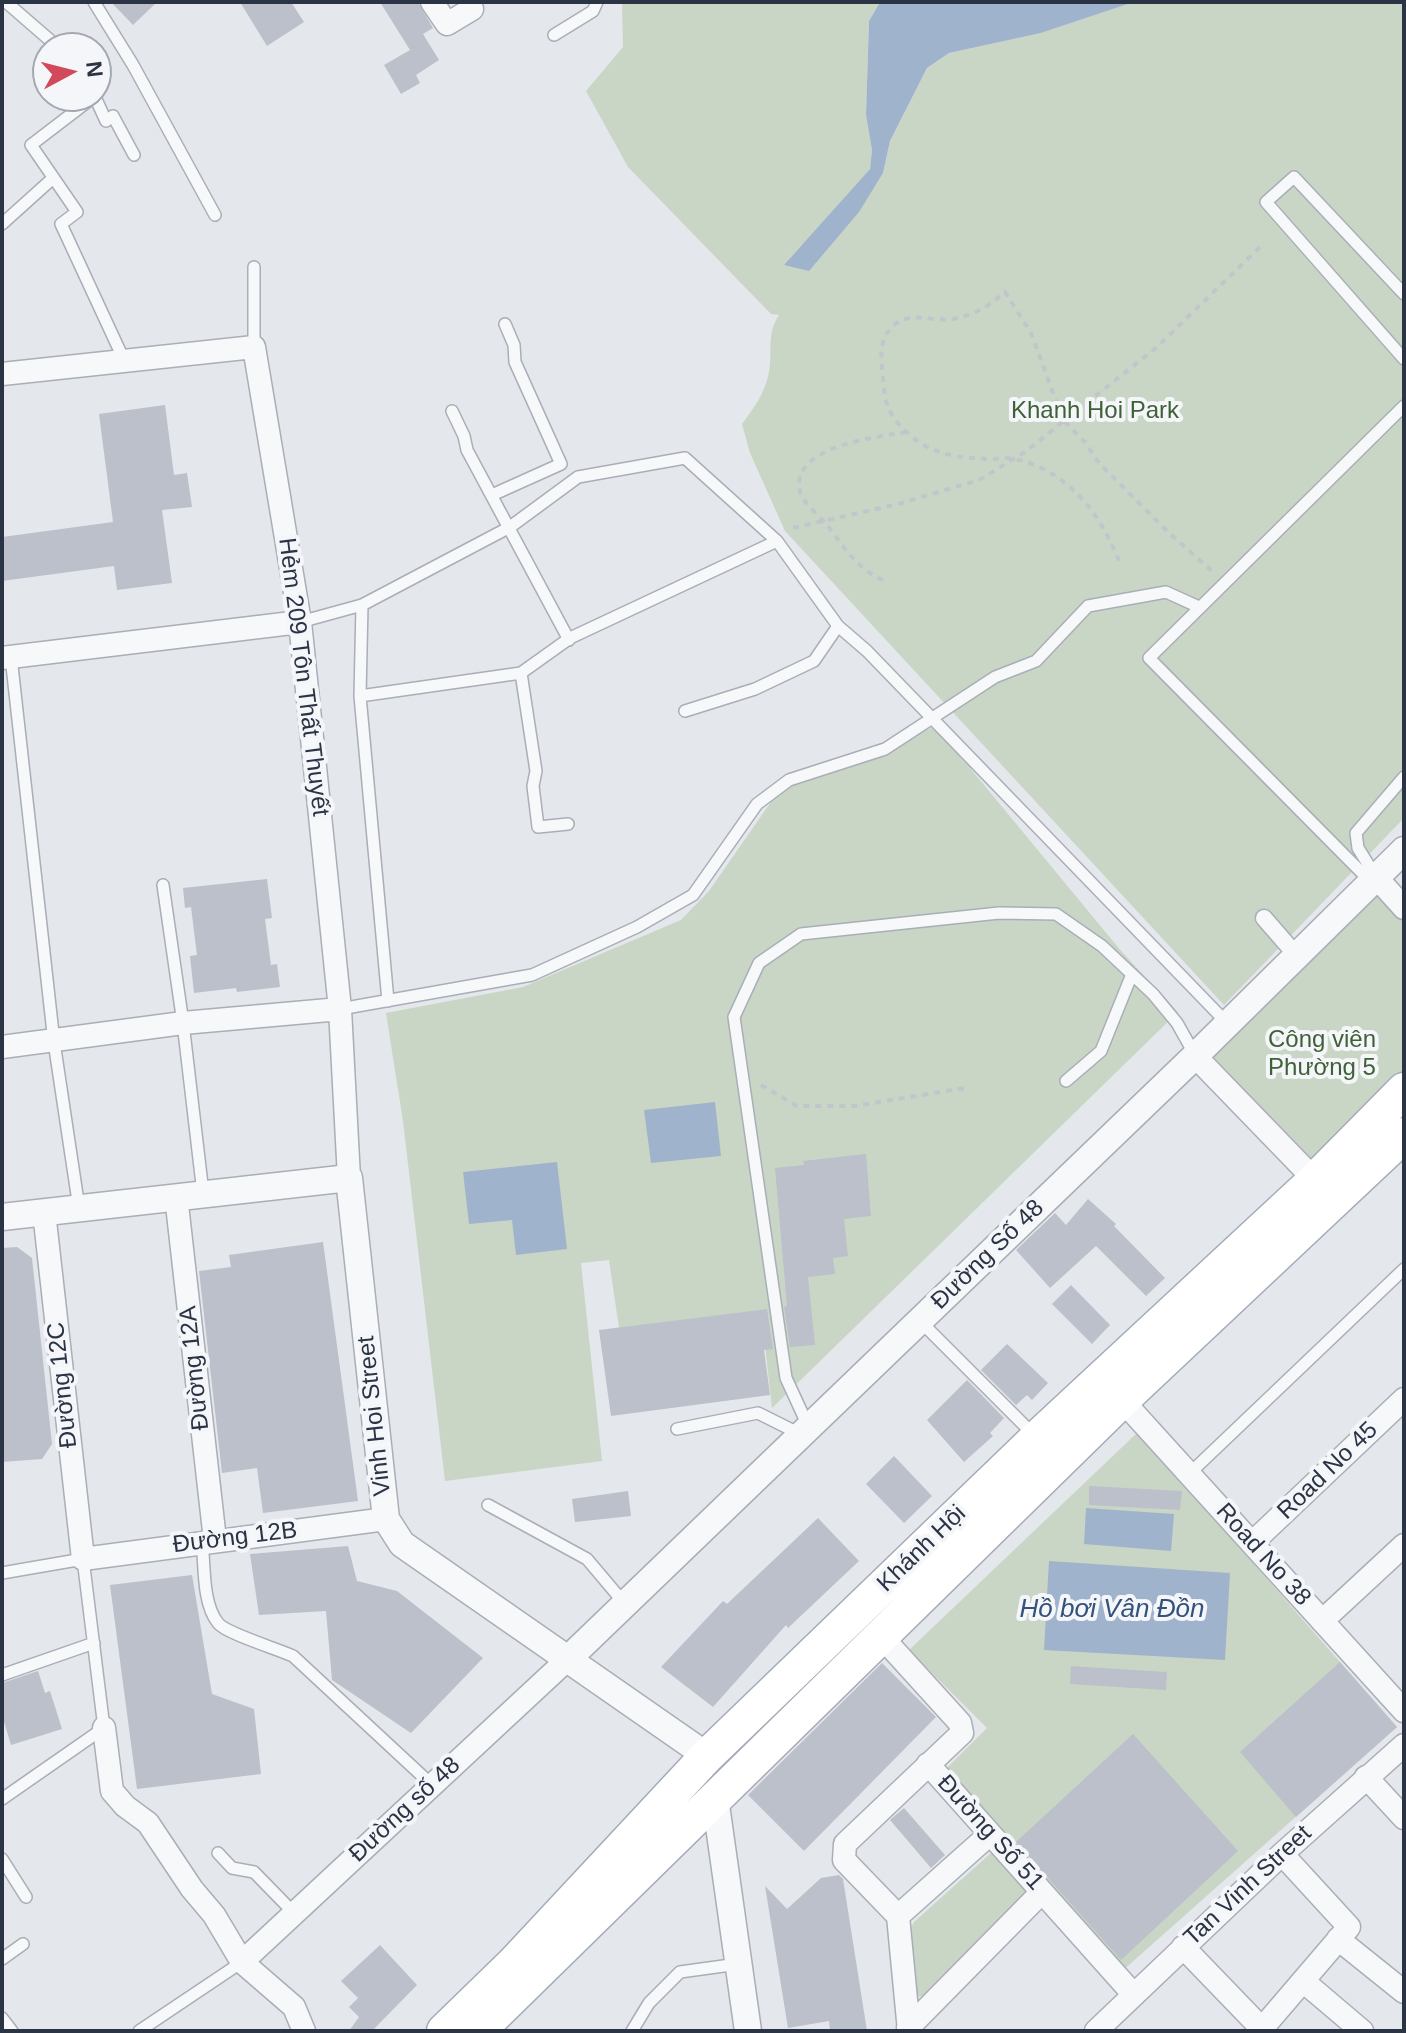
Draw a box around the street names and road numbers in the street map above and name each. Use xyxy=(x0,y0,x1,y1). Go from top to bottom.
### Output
street label: Hẻm 209 Tôn Thất Thuyết xyxy=(272,536,334,818)
street label: Đường Số 48 xyxy=(926,1194,1050,1316)
street label: Đường 12A xyxy=(174,1304,216,1432)
street label: Đường 12C xyxy=(42,1321,84,1449)
street label: Vinh Hoi Street xyxy=(352,1334,398,1498)
street label: Road No 45 xyxy=(1272,1416,1384,1526)
street label: Road No 38 xyxy=(1209,1498,1317,1612)
street label: Khánh Hội xyxy=(872,1500,972,1598)
street label: Đường 12B xyxy=(171,1516,299,1560)
street label: Đường số 48 xyxy=(344,1751,466,1869)
street label: Đường Số 51 xyxy=(931,1769,1049,1897)
street label: Tan Vinh Street xyxy=(1178,1820,1318,1952)

